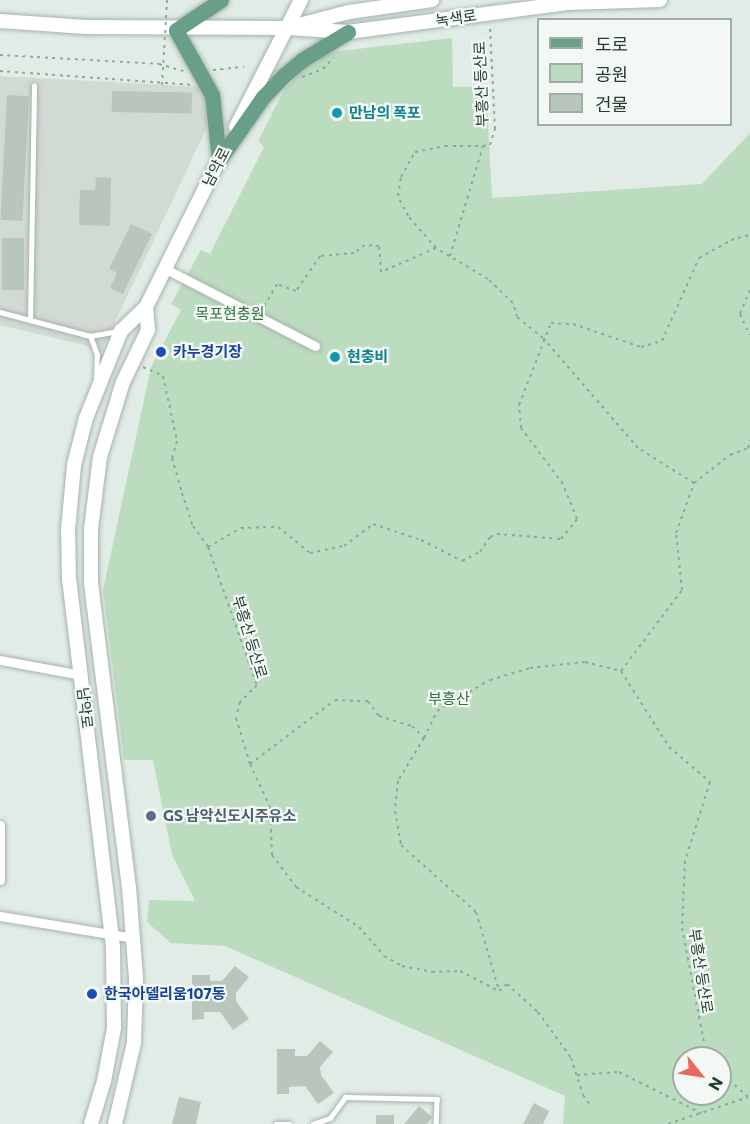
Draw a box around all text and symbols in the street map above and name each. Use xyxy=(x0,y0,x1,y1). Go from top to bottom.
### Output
street label: 녹색로 xyxy=(434,6,478,30)
legend xyxy=(537,18,732,126)
text: 도로 xyxy=(595,33,628,55)
street label: 부흥산 등산로 xyxy=(471,41,491,127)
text: 공원 xyxy=(595,63,628,85)
text: 건물 xyxy=(595,93,628,115)
place label: 만남의 폭포 xyxy=(349,104,421,122)
marker: 만남의 폭포 xyxy=(330,106,344,120)
street label: 남악로 xyxy=(199,144,233,190)
park label: 목포현충원 xyxy=(196,305,264,323)
place label: 카누경기장 xyxy=(173,343,242,361)
marker: 카누경기장 xyxy=(154,345,168,359)
place label: 현충비 xyxy=(347,348,388,366)
marker: 현충비 xyxy=(328,350,342,364)
street label: 부흥산 등산로 xyxy=(229,593,271,681)
street label: 남악로 xyxy=(74,686,96,730)
park label: 부흥산 xyxy=(428,690,470,708)
place label: GS 남악신도시주유소 xyxy=(163,807,296,825)
marker: GS 남악신도시주유소 xyxy=(144,809,158,823)
street label: 부흥산 등산로 xyxy=(685,927,717,1015)
place label: 한국아델리움107동 xyxy=(104,985,225,1003)
marker: 한국아델리움107동 xyxy=(85,987,99,1001)
north arrow xyxy=(672,1046,732,1106)
text: N xyxy=(705,1074,728,1094)

